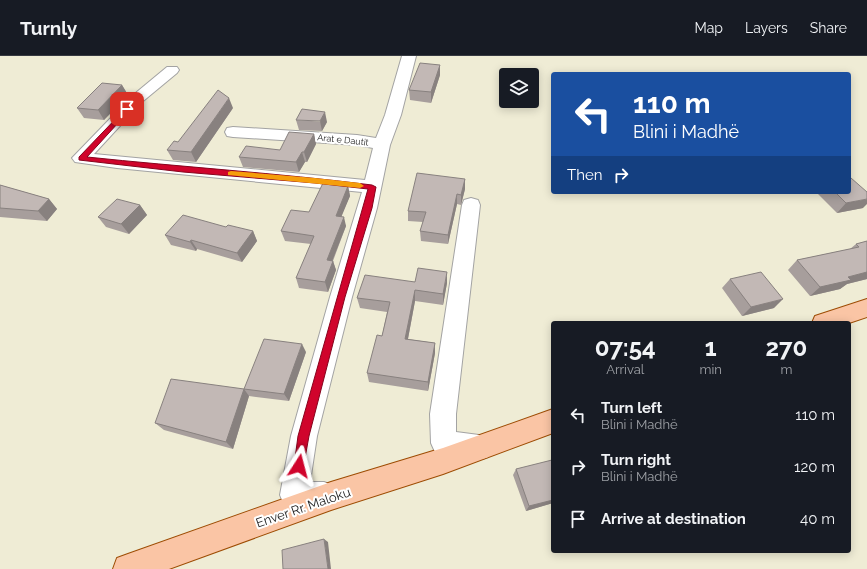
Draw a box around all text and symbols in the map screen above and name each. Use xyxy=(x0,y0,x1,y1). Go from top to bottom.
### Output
text: Turnly xyxy=(20,17,77,39)
text: Map xyxy=(695,20,723,36)
text: Layers xyxy=(745,20,788,36)
text: Share xyxy=(810,20,847,36)
map controls xyxy=(499,68,539,108)
button: layers xyxy=(499,68,539,108)
text: 110 m xyxy=(633,87,711,120)
icon: left xyxy=(567,88,619,140)
pin xyxy=(110,92,144,126)
icon: arrive xyxy=(116,98,138,120)
text: Blini i Madhë xyxy=(633,121,739,142)
street label: Arat e Dautit xyxy=(317,132,369,148)
icon: right xyxy=(610,164,632,186)
text: Then xyxy=(567,166,602,184)
text: 07:54 xyxy=(595,333,656,362)
text: 1 xyxy=(705,333,717,362)
text: 270 xyxy=(766,333,807,362)
text: Arrival xyxy=(606,362,644,377)
text: min xyxy=(699,362,722,377)
text: m xyxy=(780,362,792,377)
text: Turn left xyxy=(601,399,662,417)
icon: left xyxy=(567,404,589,426)
text: 110 m xyxy=(795,406,835,424)
text: Blini i Madhë xyxy=(601,417,678,432)
position arrow xyxy=(278,445,320,487)
text: Turn right xyxy=(601,451,671,469)
icon: right xyxy=(567,456,589,478)
text: 120 m xyxy=(794,458,835,476)
text: Blini i Madhë xyxy=(601,469,678,484)
street label: Enver Rr. Maloku xyxy=(254,484,352,531)
icon: arrive xyxy=(567,508,589,530)
text: Arrive at destination xyxy=(601,510,746,528)
text: 40 m xyxy=(800,510,835,528)

